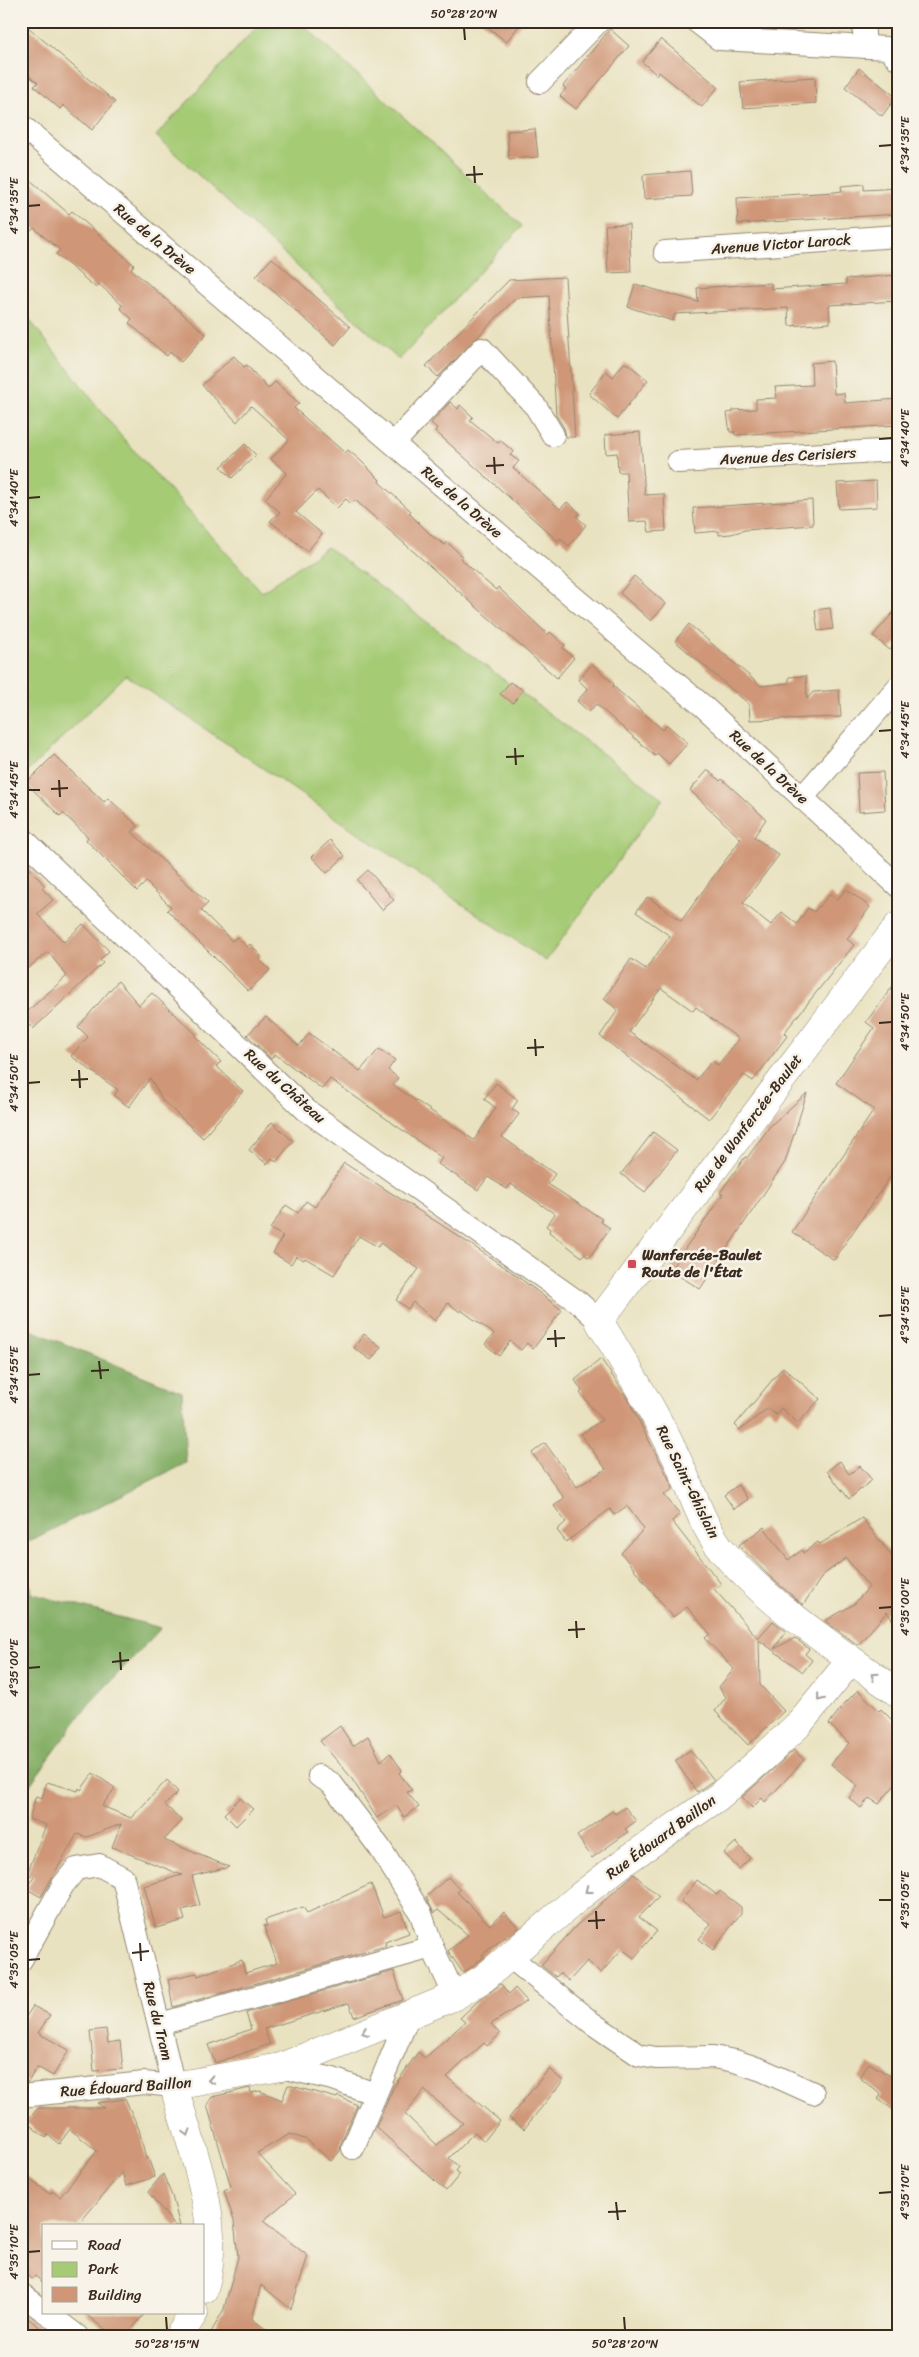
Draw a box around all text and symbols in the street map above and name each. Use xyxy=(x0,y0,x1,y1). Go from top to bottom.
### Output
text: 50°28'20"N xyxy=(431,3,498,25)
text: 4°34'35"E xyxy=(894,115,916,173)
text: 4°34'35"E xyxy=(3,176,25,234)
street label: Rue de la Drève xyxy=(108,197,202,282)
street label: Avenue Victor Larock xyxy=(709,226,852,262)
text: 4°34'40"E xyxy=(894,408,916,467)
street label: Avenue des Cerisiers xyxy=(718,439,857,473)
street label: Rue de la Drève xyxy=(415,459,509,545)
text: 4°34'40"E xyxy=(3,468,25,527)
text: 4°34'45"E xyxy=(894,700,916,759)
street label: Rue de la Drève xyxy=(723,723,815,811)
text: 4°34'45"E xyxy=(3,760,25,819)
text: 4°34'50"E xyxy=(894,992,916,1051)
street label: Rue du Château xyxy=(238,1042,332,1130)
street label: Rue de Wanfercée-Baulet xyxy=(687,1048,809,1198)
text: 4°34'50"E xyxy=(3,1053,25,1112)
place label: Wanfercée-Baulet Route de l'État xyxy=(641,1242,762,1285)
marker: Wanfercée-Baulet Route de l'État xyxy=(626,1258,638,1270)
text: 4°34'55"E xyxy=(894,1285,916,1344)
text: 4°34'55"E xyxy=(3,1345,25,1404)
street label: Rue Saint-Ghislain xyxy=(649,1421,727,1543)
text: 4°35'00"E xyxy=(894,1577,916,1636)
text: 4°35'00"E xyxy=(3,1638,25,1697)
one-way arrow xyxy=(871,1673,880,1682)
one-way arrow xyxy=(818,1692,826,1701)
street label: Rue Édouard Baillon xyxy=(600,1788,722,1886)
text: 4°35'05"E xyxy=(894,1870,916,1929)
one-way arrow xyxy=(584,1884,594,1893)
text: 4°35'05"E xyxy=(3,1930,25,1989)
street label: Rue du Tram xyxy=(136,1979,180,2063)
one-way arrow xyxy=(361,2026,370,2036)
street label: Rue Édouard Baillon xyxy=(60,2069,192,2105)
one-way arrow xyxy=(206,2074,215,2084)
one-way arrow xyxy=(182,2129,192,2137)
text: 4°35'10"E xyxy=(894,2163,916,2220)
text: 4°35'10"E xyxy=(3,2223,25,2280)
legend xyxy=(42,2224,205,2314)
text: Road xyxy=(88,2232,121,2258)
text: Park xyxy=(88,2256,119,2282)
text: Building xyxy=(88,2282,142,2308)
text: 50°28'15"N xyxy=(135,2333,200,2355)
text: 50°28'20"N xyxy=(592,2333,659,2355)

